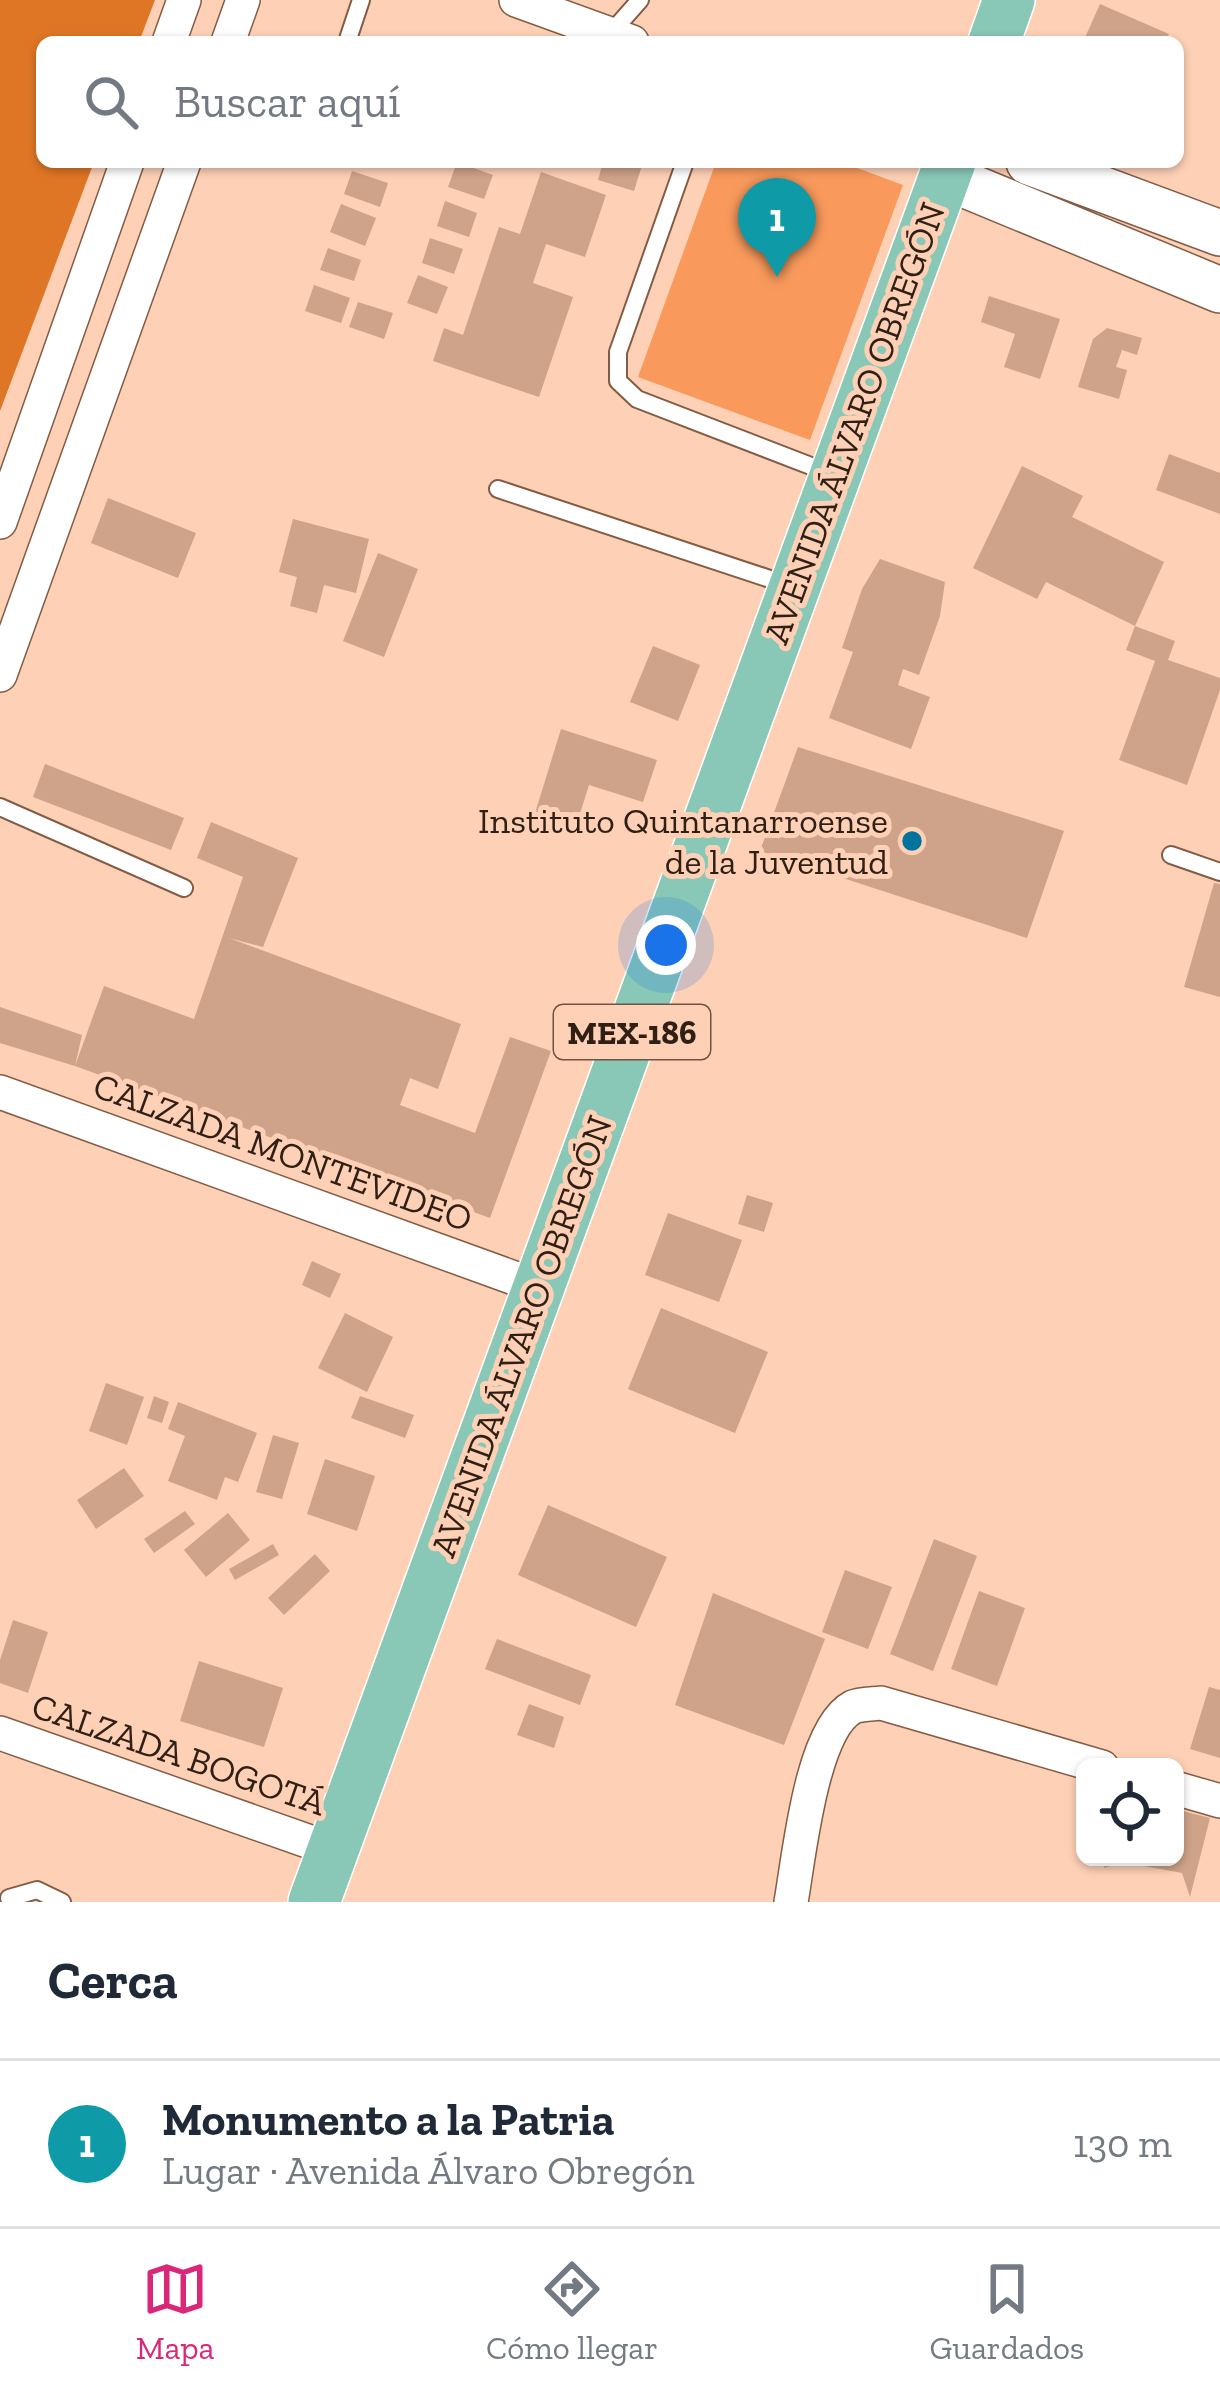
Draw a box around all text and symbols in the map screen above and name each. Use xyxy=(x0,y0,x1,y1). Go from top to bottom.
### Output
search box xyxy=(36,36,1184,168)
icon: search xyxy=(78,69,144,135)
text: Buscar aquí xyxy=(174,75,401,129)
pin: 1 xyxy=(738,178,816,277)
street label: AVENIDA ÁLVARO OBREGÓN xyxy=(754,197,954,649)
place label: Instituto Quintanarroense de la Juventud xyxy=(478,799,888,883)
marker: Instituto Quintanarroense de la Juventud xyxy=(899,828,925,854)
your location xyxy=(636,915,696,975)
road number: MEX-186 xyxy=(554,1005,710,1059)
street label: CALZADA MONTEVIDEO xyxy=(88,1064,478,1240)
street label: AVENIDA ÁLVARO OBREGÓN xyxy=(421,1110,621,1562)
street label: CALZADA BOGOTÁ xyxy=(27,1684,332,1825)
map controls xyxy=(1076,1758,1184,1866)
button: locate xyxy=(1076,1758,1184,1866)
text: Cerca xyxy=(48,1950,178,2011)
text: Monumento a la Patria xyxy=(162,2093,614,2147)
text: 1 xyxy=(79,2120,95,2167)
text: 130 m xyxy=(1073,2120,1172,2167)
text: Lugar · Avenida Álvaro Obregón xyxy=(162,2147,695,2194)
tab: Mapa xyxy=(136,2256,215,2367)
tab: Cómo llegar xyxy=(486,2256,658,2367)
tab: Guardados xyxy=(930,2256,1084,2367)

